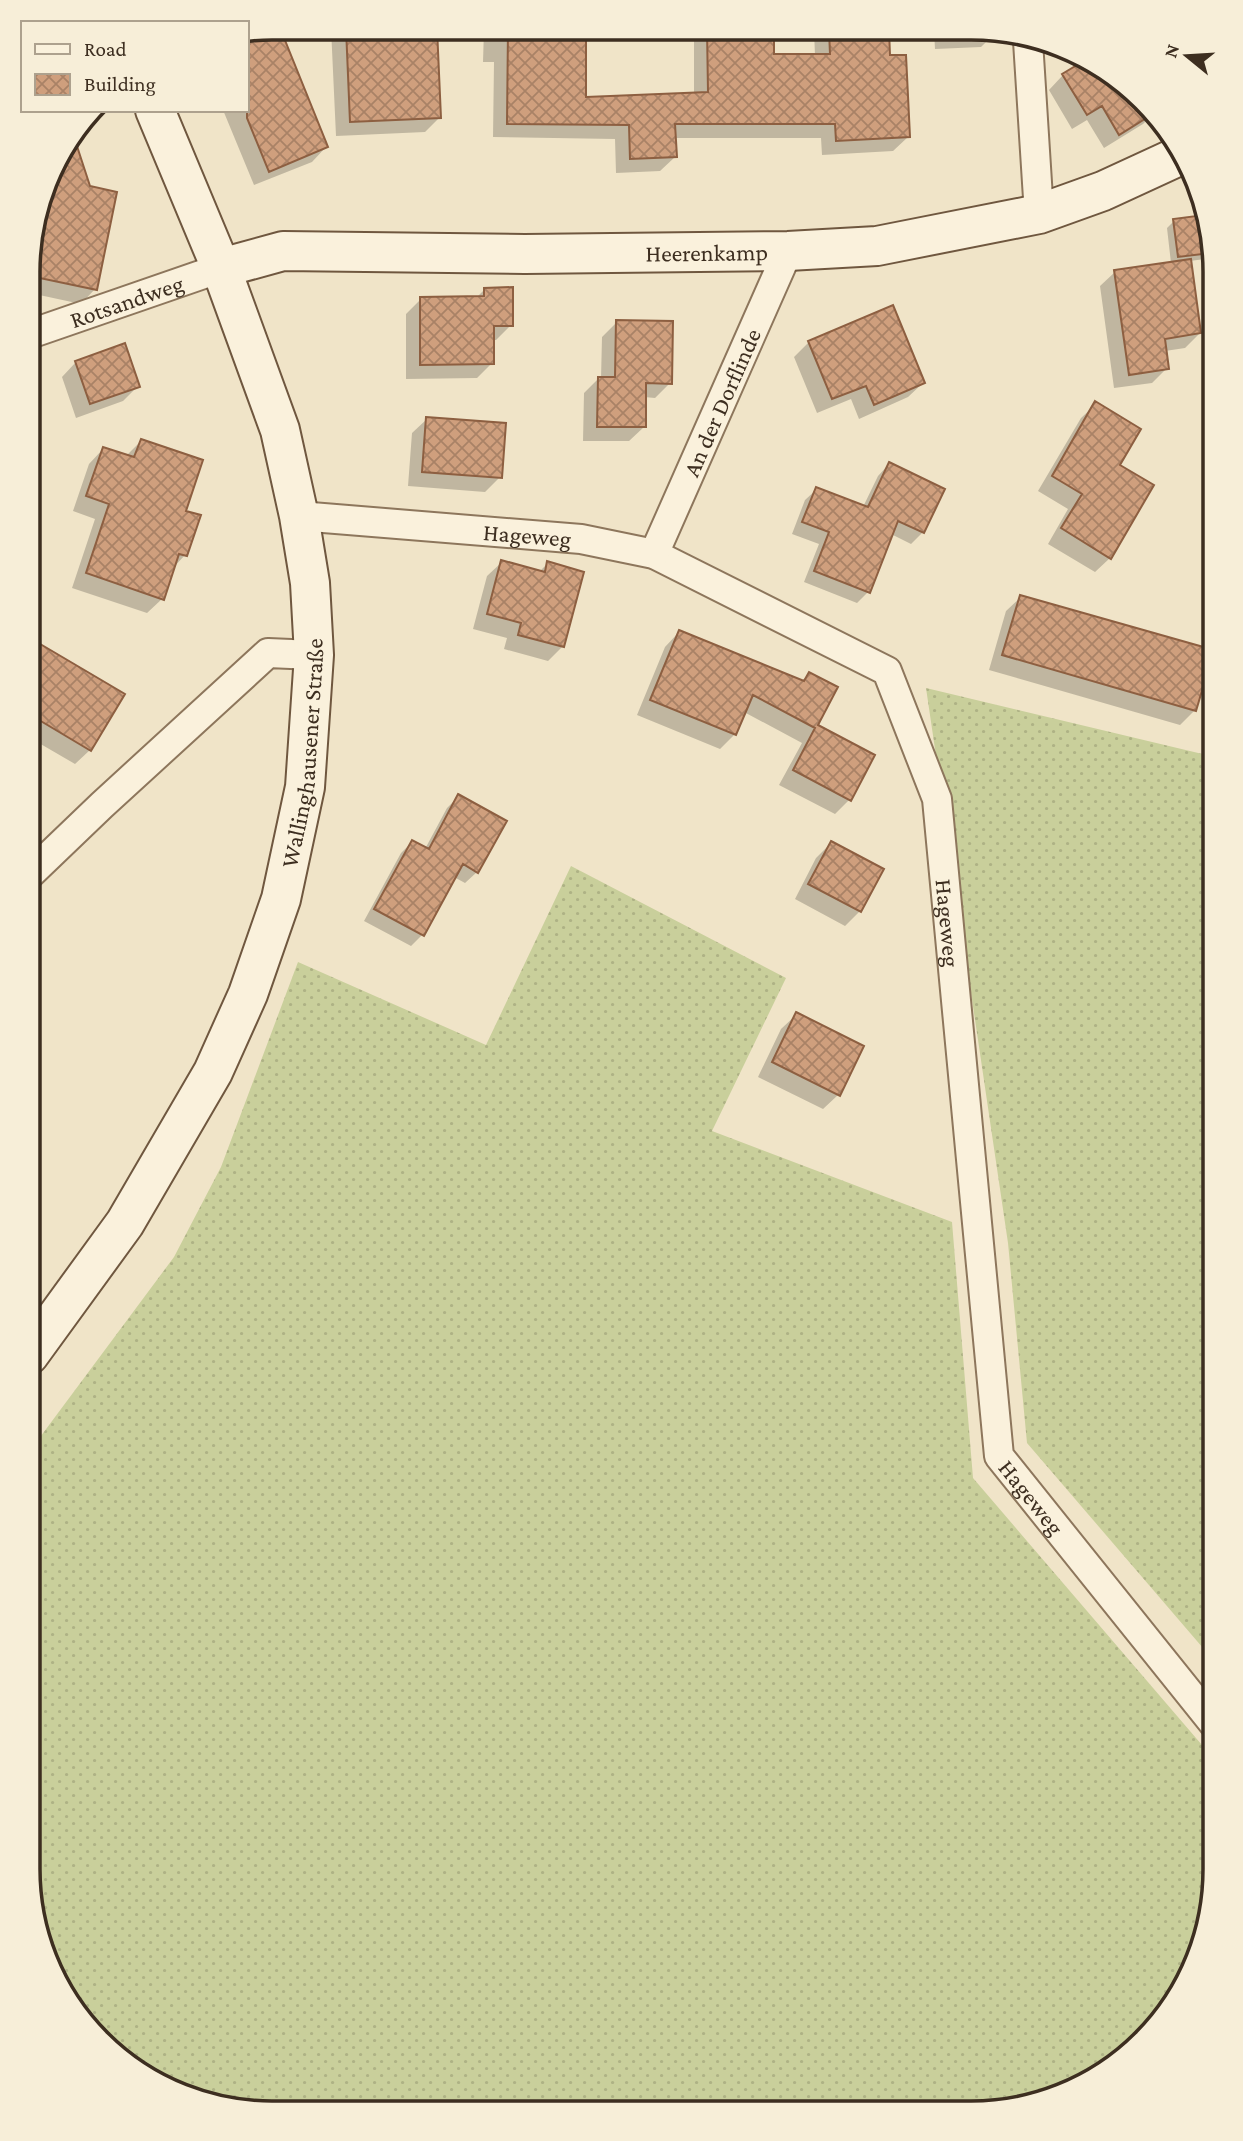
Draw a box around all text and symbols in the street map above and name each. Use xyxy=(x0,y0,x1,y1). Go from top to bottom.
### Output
legend xyxy=(21,21,248,112)
north arrow xyxy=(1152,21,1222,91)
text: Road xyxy=(84,37,127,61)
text: N xyxy=(1159,41,1183,60)
text: Building xyxy=(84,72,156,96)
street label: Heerenkamp xyxy=(645,238,768,266)
street label: Rotsandweg xyxy=(66,268,187,333)
street label: An der Dorflinde xyxy=(677,324,766,480)
street label: Hageweg xyxy=(482,518,573,552)
street label: Wallinghausener Straße xyxy=(275,638,328,870)
street label: Hageweg xyxy=(931,878,966,969)
street label: Hageweg xyxy=(994,1454,1070,1540)

